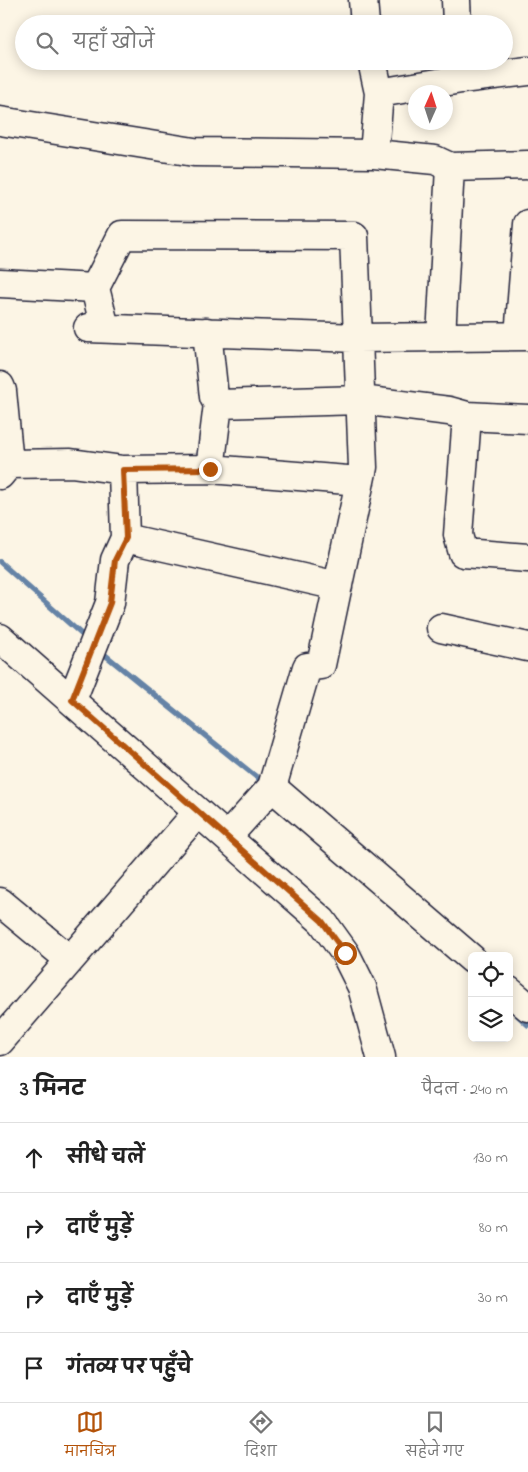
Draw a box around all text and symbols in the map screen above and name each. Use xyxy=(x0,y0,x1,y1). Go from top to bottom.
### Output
search box xyxy=(15,15,513,70)
icon: search xyxy=(33,29,61,57)
text: यहाँ खोजें xyxy=(73,30,155,57)
north arrow xyxy=(408,85,453,130)
route end xyxy=(199,458,222,481)
route start xyxy=(334,942,357,965)
map controls xyxy=(468,952,513,1042)
button: locate xyxy=(468,952,513,997)
button: layers xyxy=(468,997,513,1042)
text: 3 मिनट xyxy=(20,1075,85,1105)
text: पैदल · 240 m xyxy=(422,1078,508,1102)
icon: ahead xyxy=(20,1144,48,1172)
text: सीधे चलें xyxy=(67,1145,145,1172)
text: 130 m xyxy=(473,1146,508,1170)
icon: right xyxy=(20,1214,48,1242)
text: दाएँ मुड़ें xyxy=(67,1215,133,1242)
text: 80 m xyxy=(479,1216,508,1240)
icon: right xyxy=(20,1284,48,1312)
text: दाएँ मुड़ें xyxy=(67,1285,133,1312)
text: 30 m xyxy=(478,1286,508,1310)
icon: arrive xyxy=(20,1354,48,1382)
text: गंतव्य पर पहुँचे xyxy=(67,1355,192,1382)
tab: मानचित्र xyxy=(64,1408,116,1467)
tab: दिशा xyxy=(245,1408,277,1467)
tab: सहेजे गए xyxy=(405,1408,464,1467)

